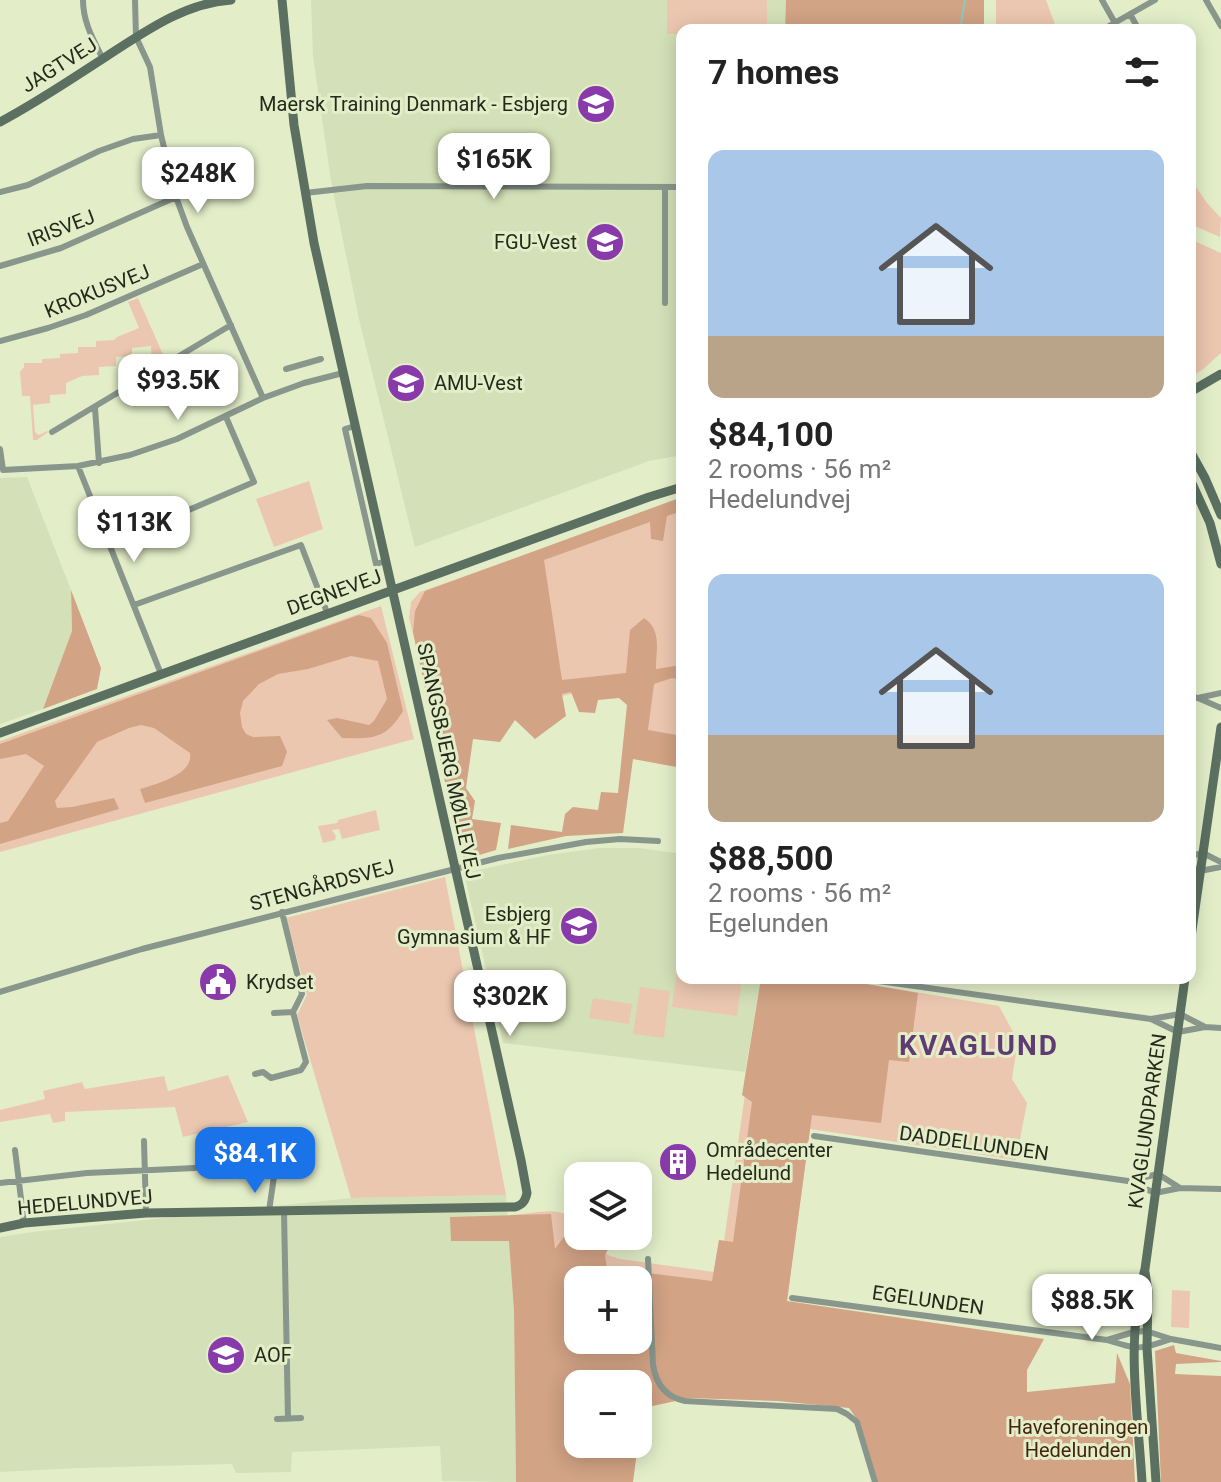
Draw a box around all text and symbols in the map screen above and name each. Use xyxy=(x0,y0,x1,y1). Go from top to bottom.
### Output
street label: JAGTVEJ xyxy=(17,32,101,98)
icon: filters xyxy=(1120,50,1164,94)
text: 7 homes xyxy=(708,52,839,92)
school or university icon: Maersk Training Denmark - Esbjerg xyxy=(575,83,617,125)
place label: Maersk Training Denmark - Esbjerg xyxy=(259,92,568,116)
pin: $165K xyxy=(438,133,550,201)
text: $165K xyxy=(456,144,532,174)
pin: $248K xyxy=(142,147,254,215)
text: $248K xyxy=(160,158,236,188)
icon: home xyxy=(864,202,1008,346)
street label: IRISVEJ xyxy=(24,204,98,252)
school or university icon: FGU-Vest xyxy=(584,221,626,263)
place label: FGU-Vest xyxy=(494,230,577,254)
street label: KROKUSVEJ xyxy=(41,259,153,323)
pin: $93.5K xyxy=(113,354,243,422)
school or university icon: AMU-Vest xyxy=(385,362,427,404)
text: $93.5K xyxy=(136,365,220,395)
place label: AMU-Vest xyxy=(434,371,523,395)
text: $84,100 xyxy=(708,414,833,454)
text: 2 rooms · 56 m² xyxy=(708,454,891,484)
text: Hedelundvej xyxy=(708,484,851,514)
pin: $113K xyxy=(78,496,190,564)
text: $113K xyxy=(96,507,172,537)
street label: DEGNEVEJ xyxy=(283,564,385,620)
icon: home xyxy=(864,626,1008,770)
street label: SPANGSBJERG MØLLEVEJ xyxy=(412,641,486,881)
text: $88,500 xyxy=(708,838,833,878)
street label: STENGÅRDSVEJ xyxy=(247,854,397,916)
text: 2 rooms · 56 m² xyxy=(708,878,891,908)
place label: Esbjerg Gymnasium & HF xyxy=(397,902,551,949)
school or university icon: Esbjerg Gymnasium & HF xyxy=(558,905,600,947)
text: Egelunden xyxy=(708,908,829,938)
public building icon: Krydset xyxy=(197,961,239,1003)
place label: Krydset xyxy=(246,970,314,994)
pin: $302K xyxy=(454,970,566,1038)
text: $302K xyxy=(472,981,548,1011)
district label: KVAGLUND xyxy=(899,1029,1059,1062)
street label: KVAGLUNDPARKEN xyxy=(1123,1032,1171,1210)
street label: DADDELLUNDEN xyxy=(898,1121,1050,1165)
pin: $84.1K xyxy=(190,1127,320,1195)
text: $84.1K xyxy=(213,1138,297,1168)
place label: Områdecenter Hedelund xyxy=(706,1138,833,1185)
building icon: Områdecenter Hedelund xyxy=(657,1141,699,1183)
map controls xyxy=(564,1162,652,1458)
button: layers xyxy=(564,1162,652,1250)
street label: HEDELUNDVEJ xyxy=(16,1184,154,1220)
button: + xyxy=(564,1266,652,1354)
pin: $88.5K xyxy=(1027,1274,1157,1342)
street label: EGELUNDEN xyxy=(871,1280,985,1320)
text: $88.5K xyxy=(1050,1285,1134,1315)
school or university icon: AOF xyxy=(205,1334,247,1376)
place label: AOF xyxy=(254,1343,292,1367)
button: − xyxy=(564,1370,652,1458)
park label: Haveforeningen Hedelunden xyxy=(1008,1415,1148,1462)

